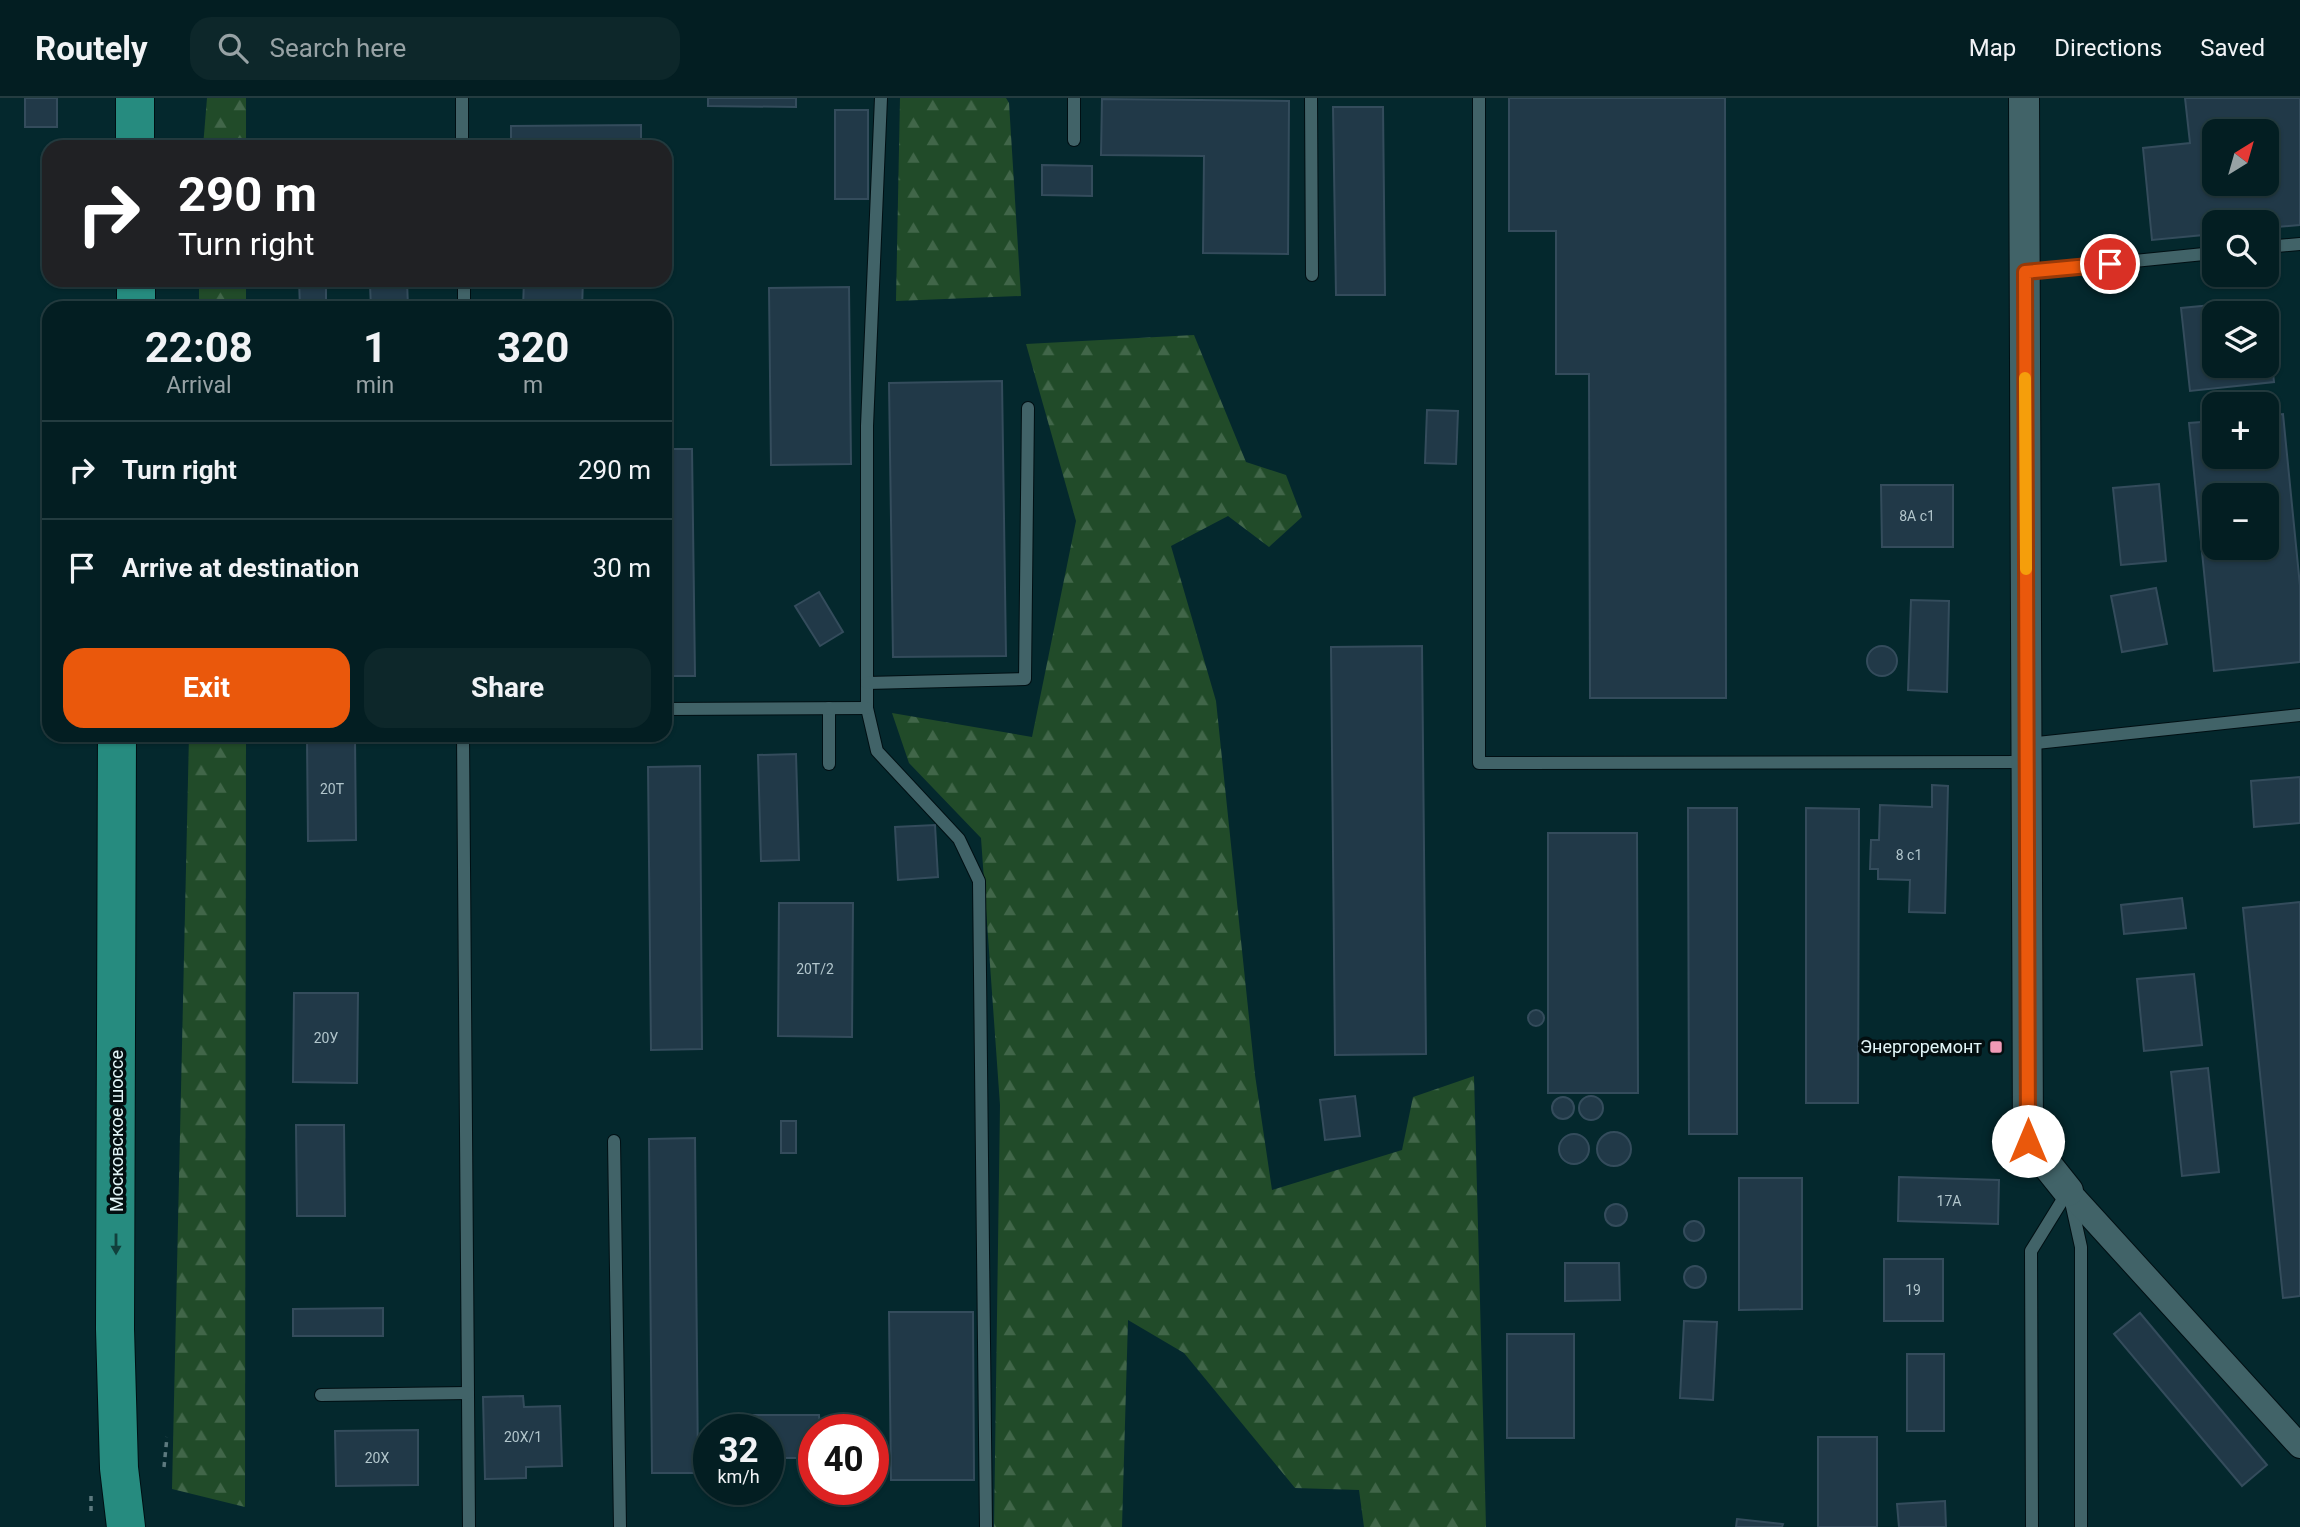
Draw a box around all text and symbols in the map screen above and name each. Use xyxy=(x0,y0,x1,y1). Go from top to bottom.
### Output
search box xyxy=(190,17,680,80)
text: Routely xyxy=(35,29,148,68)
icon: search xyxy=(214,29,252,67)
text: Search here xyxy=(270,33,406,63)
text: Map xyxy=(1969,34,2016,62)
text: Directions xyxy=(2054,34,2162,62)
text: Saved xyxy=(2200,34,2265,62)
north arrow xyxy=(2202,119,2278,196)
map controls xyxy=(2202,119,2279,560)
text: 290 m xyxy=(178,166,317,223)
icon: right xyxy=(63,168,154,259)
button: search xyxy=(2202,210,2279,287)
text: Turn right xyxy=(178,225,314,263)
pin xyxy=(2080,234,2140,294)
icon: arrive xyxy=(2091,245,2129,283)
button: layers xyxy=(2202,301,2279,378)
text: 22:08 xyxy=(145,323,253,372)
text: 1 xyxy=(363,323,387,372)
text: 320 xyxy=(497,323,569,372)
text: Arrival xyxy=(166,372,232,399)
text: min xyxy=(356,372,394,399)
text: m xyxy=(523,372,543,399)
button: + xyxy=(2202,392,2279,469)
icon: right xyxy=(63,451,101,489)
text: Turn right xyxy=(122,455,237,485)
text: 290 m xyxy=(578,455,651,485)
button: − xyxy=(2202,483,2279,560)
house number: 8А с1 xyxy=(1899,508,1935,524)
icon: arrive xyxy=(63,549,101,587)
text: Arrive at destination xyxy=(122,553,359,583)
text: 30 m xyxy=(593,553,651,583)
button: Exit xyxy=(63,648,350,728)
button: Share xyxy=(364,648,651,728)
house number: 20Т xyxy=(320,781,345,797)
house number: 8 с1 xyxy=(1896,847,1922,863)
house number: 20Т/2 xyxy=(796,961,834,977)
house number: 20У xyxy=(314,1030,338,1046)
place label: Энергоремонт xyxy=(1860,1036,1982,1057)
marker: Энергоремонт xyxy=(1988,1039,2004,1055)
street label: Московское шоссе xyxy=(106,1050,127,1212)
position arrow xyxy=(1991,1104,2065,1178)
house number: 17А xyxy=(1937,1193,1961,1209)
one-way arrow xyxy=(110,1233,122,1255)
house number: 19 xyxy=(1905,1282,1921,1298)
speed limit sign: 40 xyxy=(798,1414,889,1505)
house number: 20Х/1 xyxy=(504,1429,542,1445)
text: 32 xyxy=(718,1430,759,1471)
house number: 20Х xyxy=(365,1450,389,1466)
text: km/h xyxy=(717,1466,760,1487)

